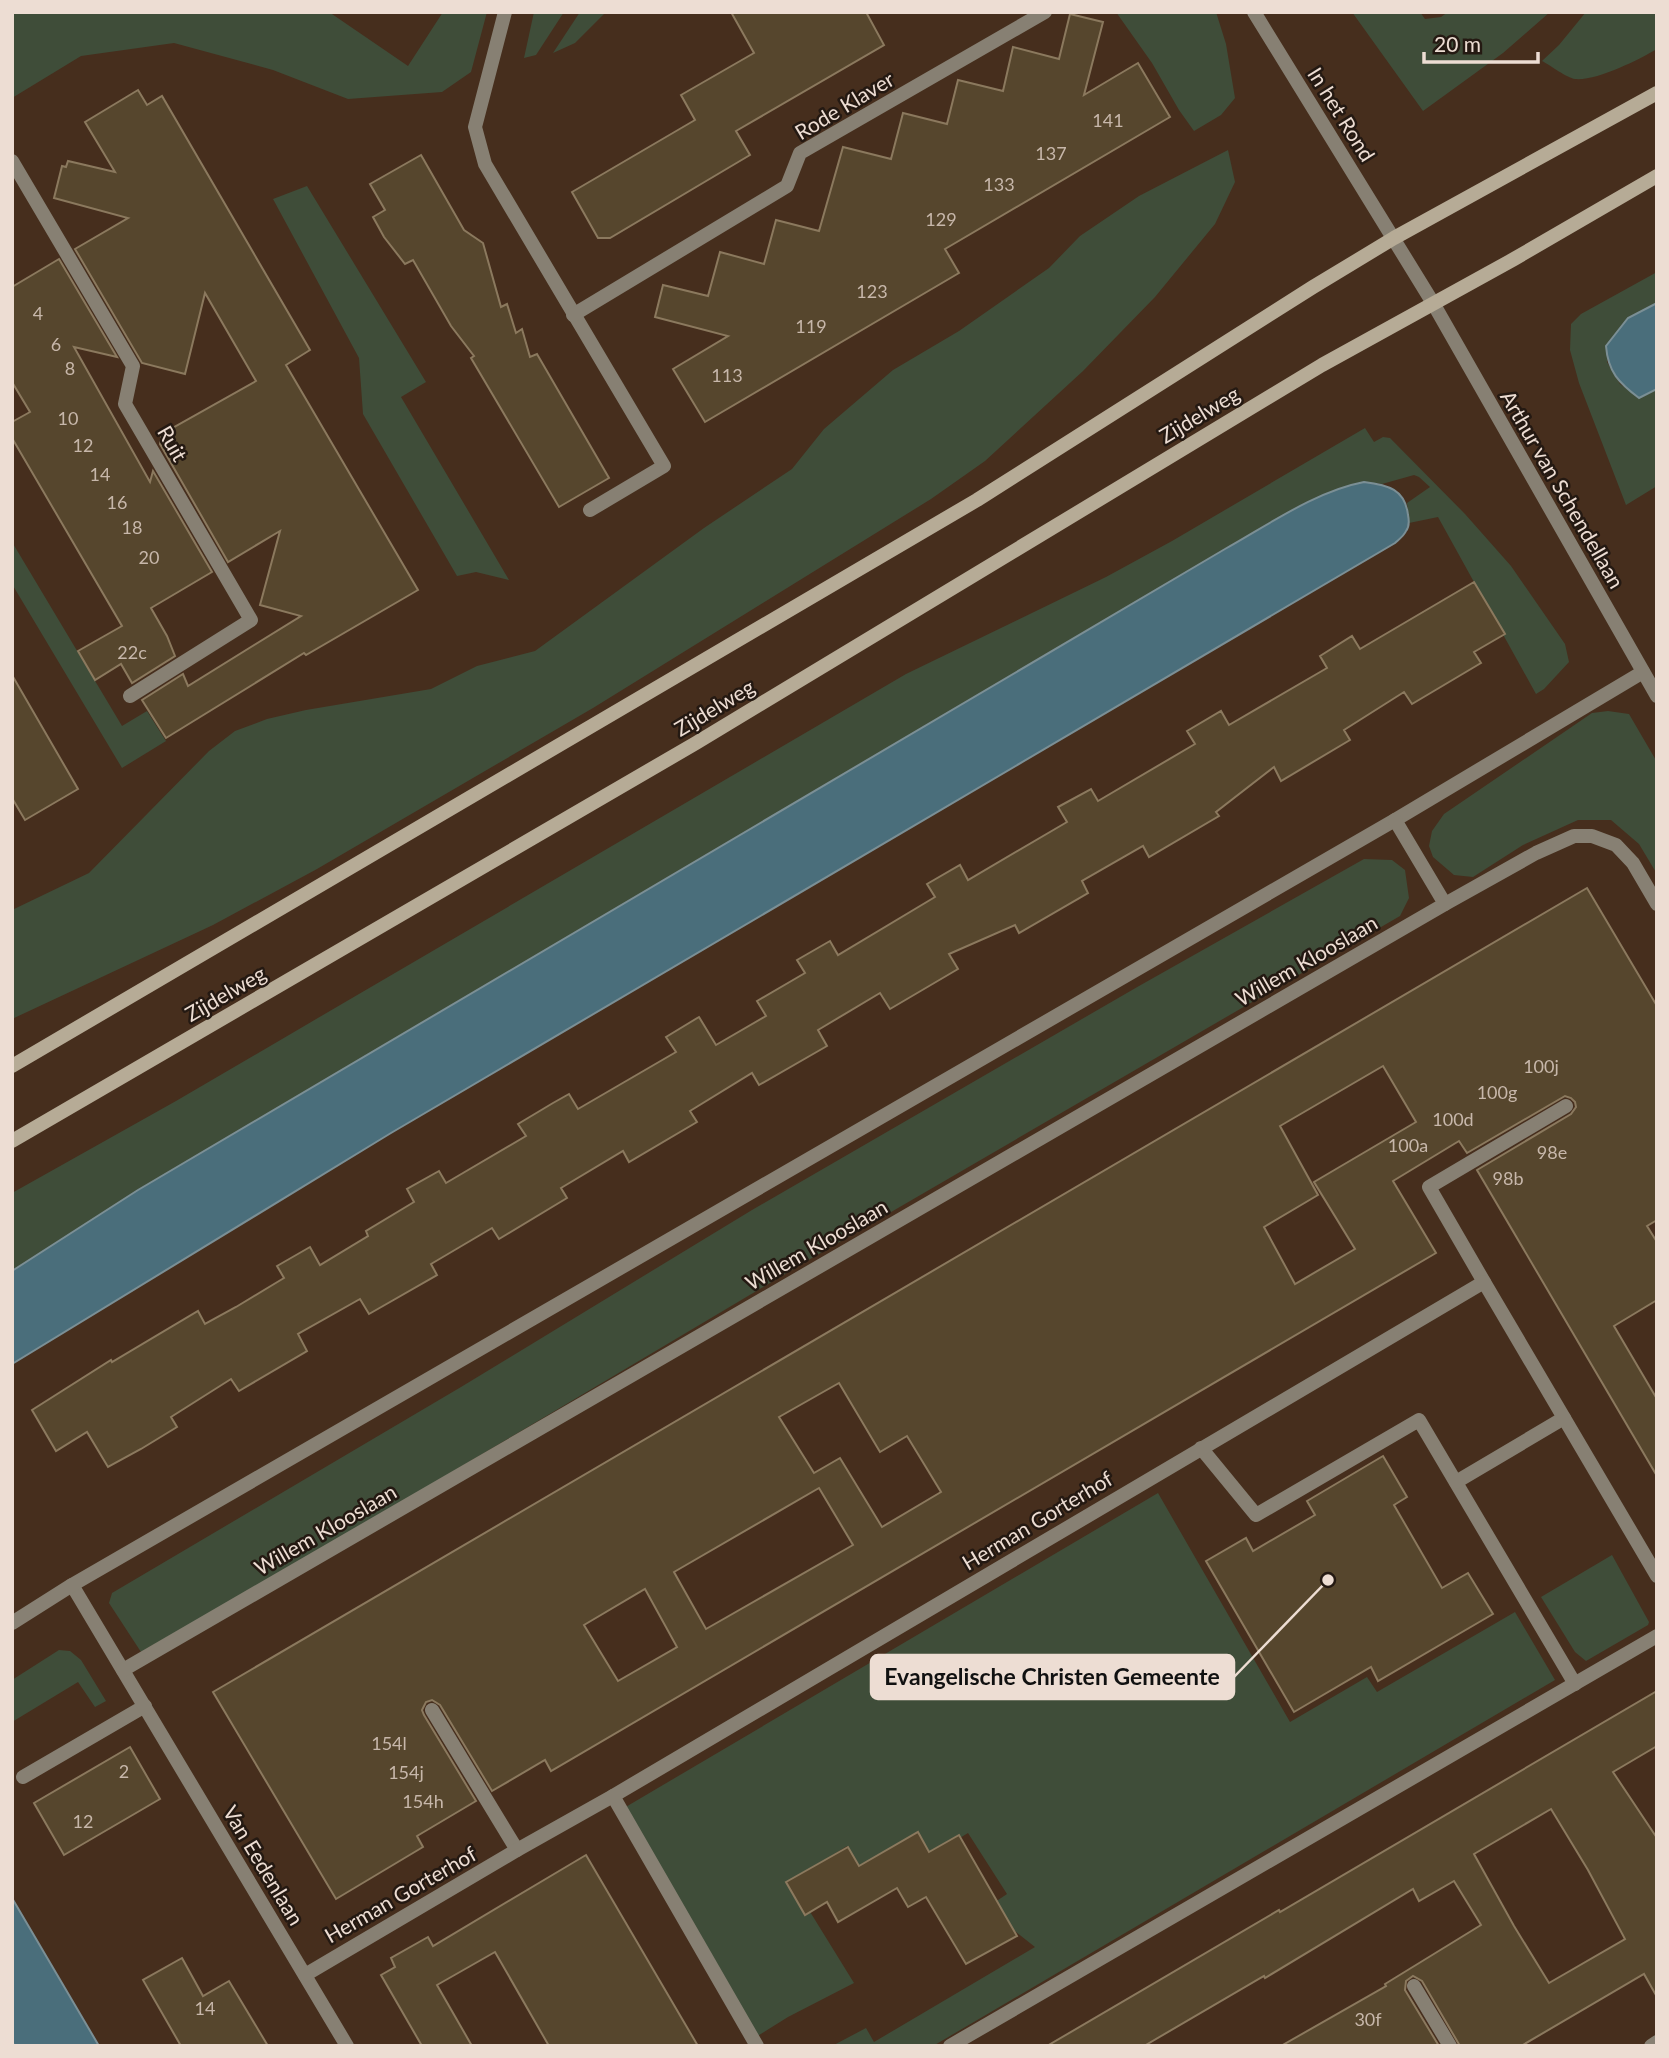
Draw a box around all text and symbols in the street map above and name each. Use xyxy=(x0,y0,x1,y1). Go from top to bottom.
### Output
scale bar xyxy=(1424,21,1538,65)
text: 20 m xyxy=(1434,31,1481,56)
street label: In het Rond xyxy=(1303,62,1381,166)
street label: Rode Klaver xyxy=(790,66,898,144)
house number: 141 xyxy=(1092,109,1124,131)
house number: 137 xyxy=(1035,142,1067,164)
house number: 133 xyxy=(983,173,1015,195)
house number: 129 xyxy=(925,208,957,230)
house number: 123 xyxy=(856,280,888,302)
house number: 4 xyxy=(33,302,43,324)
house number: 119 xyxy=(795,315,827,337)
house number: 6 xyxy=(51,333,61,355)
house number: 8 xyxy=(65,357,75,379)
house number: 113 xyxy=(711,364,743,386)
street label: Zijdelweg xyxy=(1154,380,1244,448)
street label: Arthur van Schendellaan xyxy=(1496,386,1630,592)
house number: 10 xyxy=(58,407,78,429)
street label: Ruit xyxy=(153,421,193,466)
house number: 12 xyxy=(73,434,93,456)
house number: 14 xyxy=(90,463,110,485)
house number: 16 xyxy=(107,491,127,513)
house number: 18 xyxy=(122,516,142,538)
house number: 20 xyxy=(139,546,159,568)
house number: 22c xyxy=(117,641,147,663)
street label: Zijdelweg xyxy=(669,673,759,741)
street label: Willem Klooslaan xyxy=(1231,909,1381,1011)
street label: Zijdelweg xyxy=(180,960,270,1026)
house number: 100j xyxy=(1523,1055,1559,1077)
house number: 100g xyxy=(1477,1081,1517,1103)
house number: 100d xyxy=(1432,1108,1474,1130)
house number: 100a xyxy=(1388,1134,1428,1156)
house number: 98e xyxy=(1537,1141,1567,1163)
house number: 98b xyxy=(1493,1167,1523,1189)
street label: Willem Klooslaan xyxy=(741,1193,891,1295)
street label: Herman Gorterhof xyxy=(957,1465,1117,1575)
street label: Willem Klooslaan xyxy=(250,1478,400,1580)
callout: Evangelische Christen Gemeente xyxy=(871,1655,1234,1699)
text: Evangelische Christen Gemeente xyxy=(884,1662,1220,1690)
house number: 154l xyxy=(371,1732,407,1754)
house number: 2 xyxy=(119,1760,129,1782)
house number: 154j xyxy=(388,1761,424,1783)
house number: 154h xyxy=(402,1790,444,1812)
street label: Van Eedenlaan xyxy=(219,1801,309,1929)
house number: 12 xyxy=(73,1810,93,1832)
street label: Herman Gorterhof xyxy=(320,1840,481,1948)
house number: 14 xyxy=(195,1997,215,2019)
house number: 30f xyxy=(1354,2008,1382,2030)

